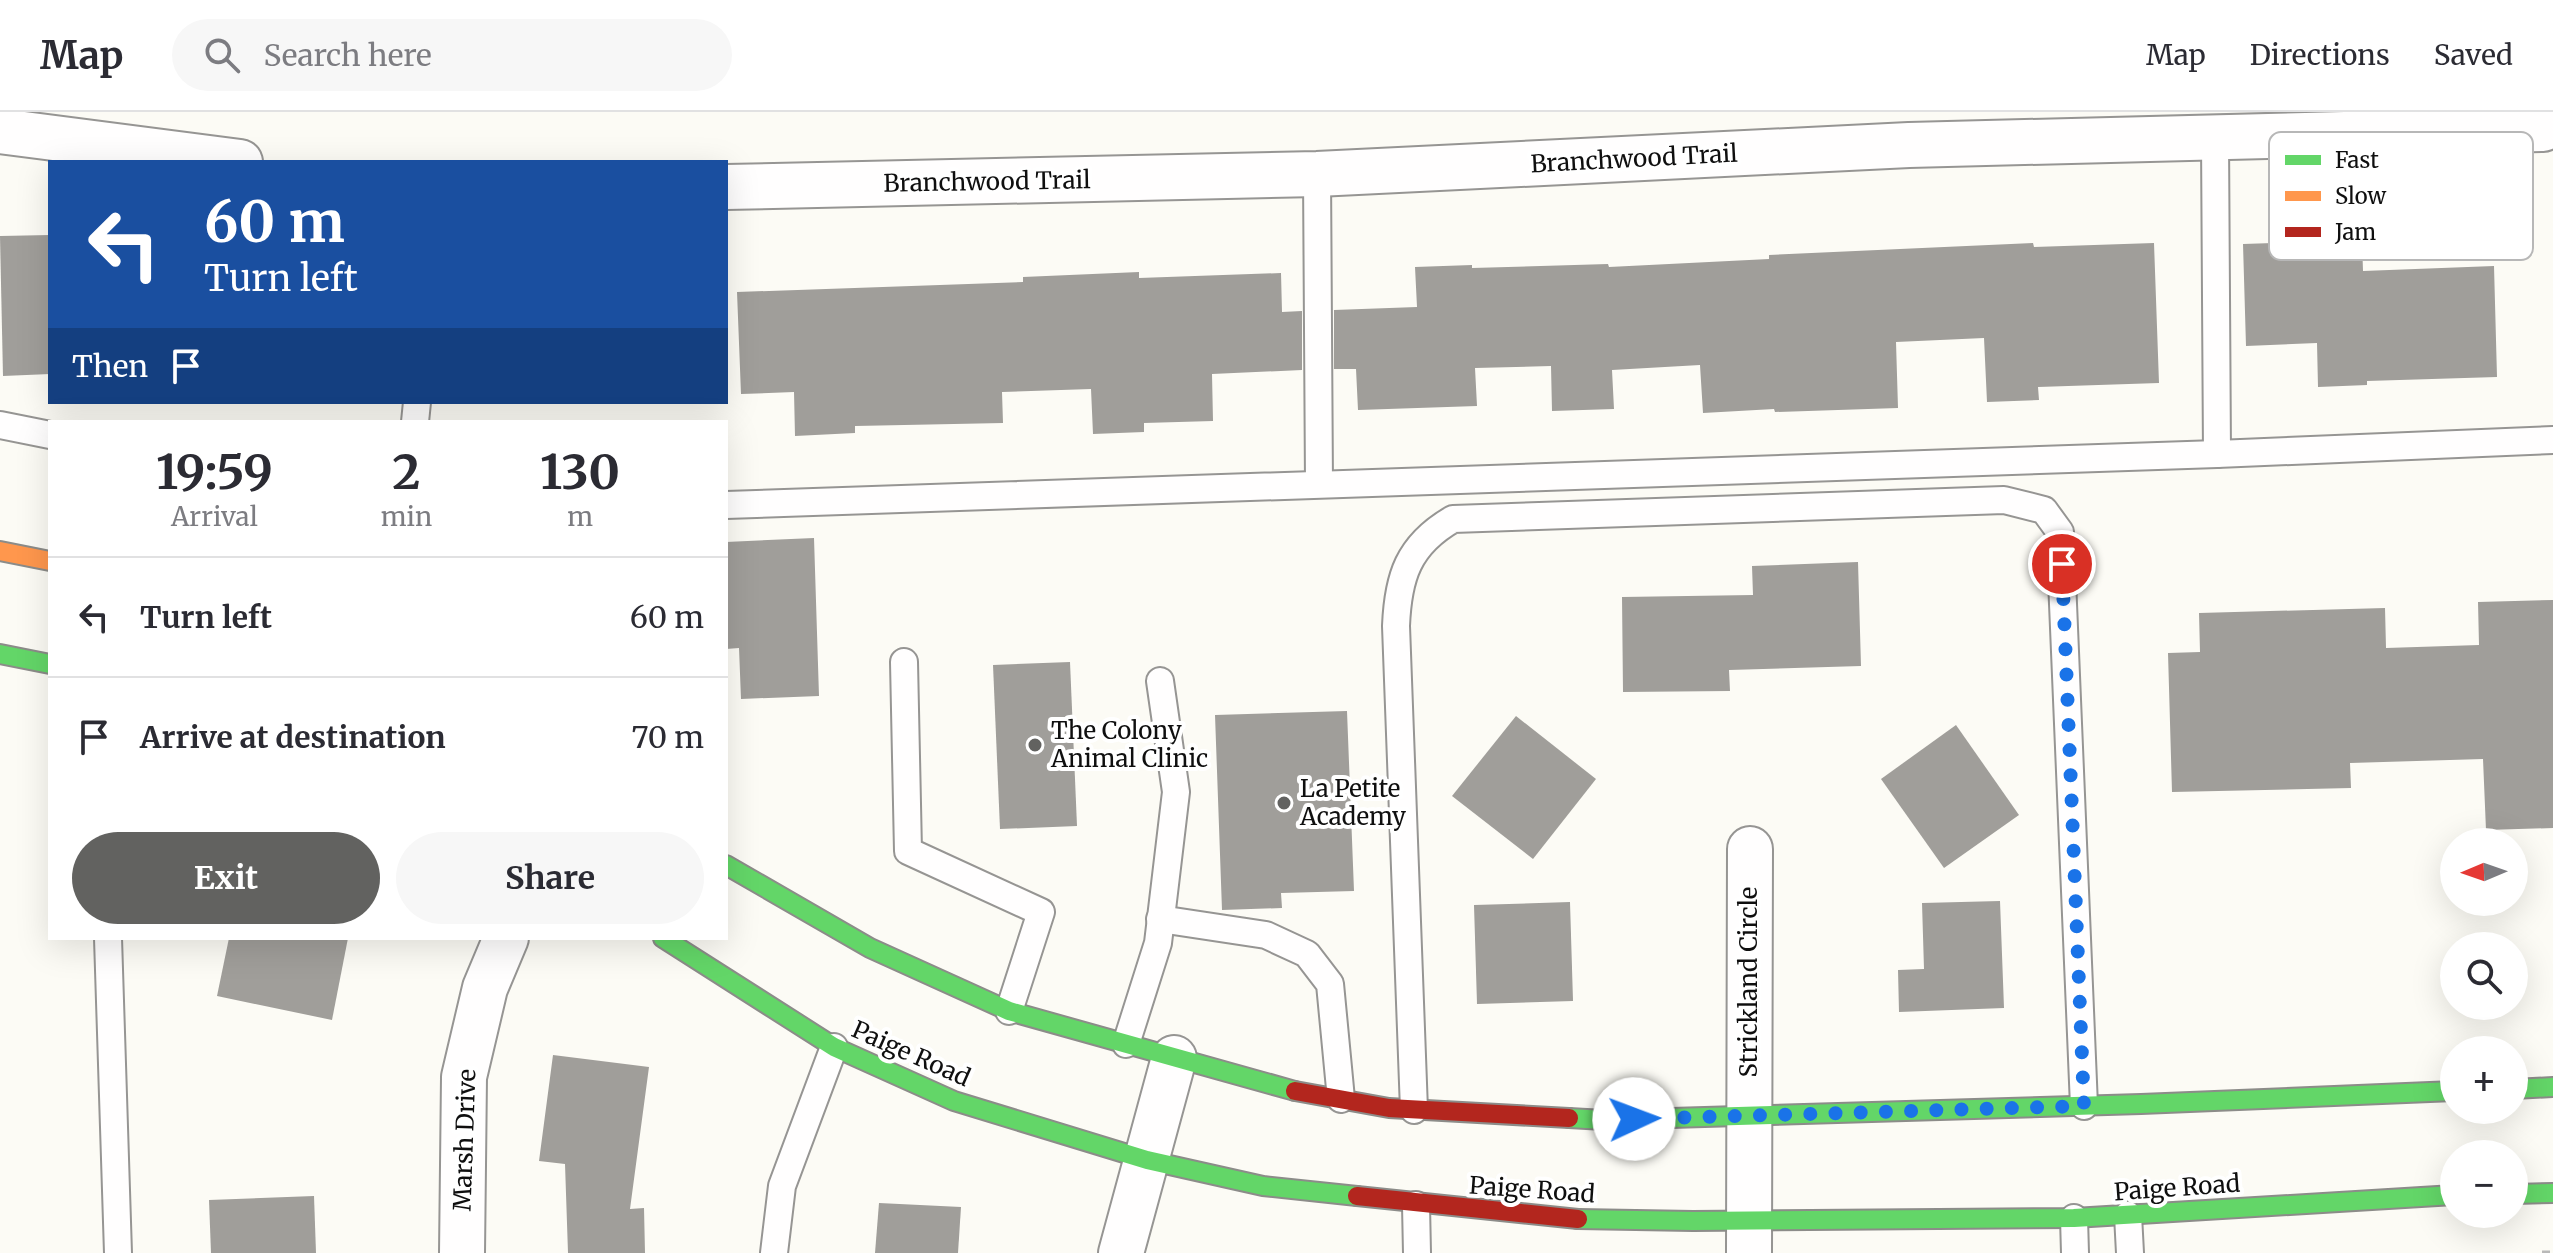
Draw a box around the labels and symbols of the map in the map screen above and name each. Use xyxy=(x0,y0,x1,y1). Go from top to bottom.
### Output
legend xyxy=(2269,132,2533,260)
street label: Branchwood Trail xyxy=(1530,138,1738,179)
text: Fast xyxy=(2335,146,2379,174)
street label: Branchwood Trail xyxy=(883,164,1091,199)
text: Slow xyxy=(2335,182,2386,210)
text: Jam xyxy=(2334,218,2376,246)
pin xyxy=(2028,530,2096,598)
place label: The Colony Animal Clinic xyxy=(1050,715,1208,774)
marker: The Colony Animal Clinic xyxy=(1026,736,1044,754)
place label: La Petite Academy xyxy=(1299,773,1406,832)
marker: La Petite Academy xyxy=(1275,794,1293,812)
north arrow xyxy=(2440,828,2528,916)
street label: Strickland Circle xyxy=(1733,887,1764,1077)
street label: Paige Road xyxy=(847,1014,975,1093)
street label: Marsh Drive xyxy=(447,1068,482,1212)
position arrow xyxy=(1592,1077,1676,1161)
street label: Paige Road xyxy=(2113,1168,2241,1207)
street label: Paige Road xyxy=(1468,1170,1596,1209)

